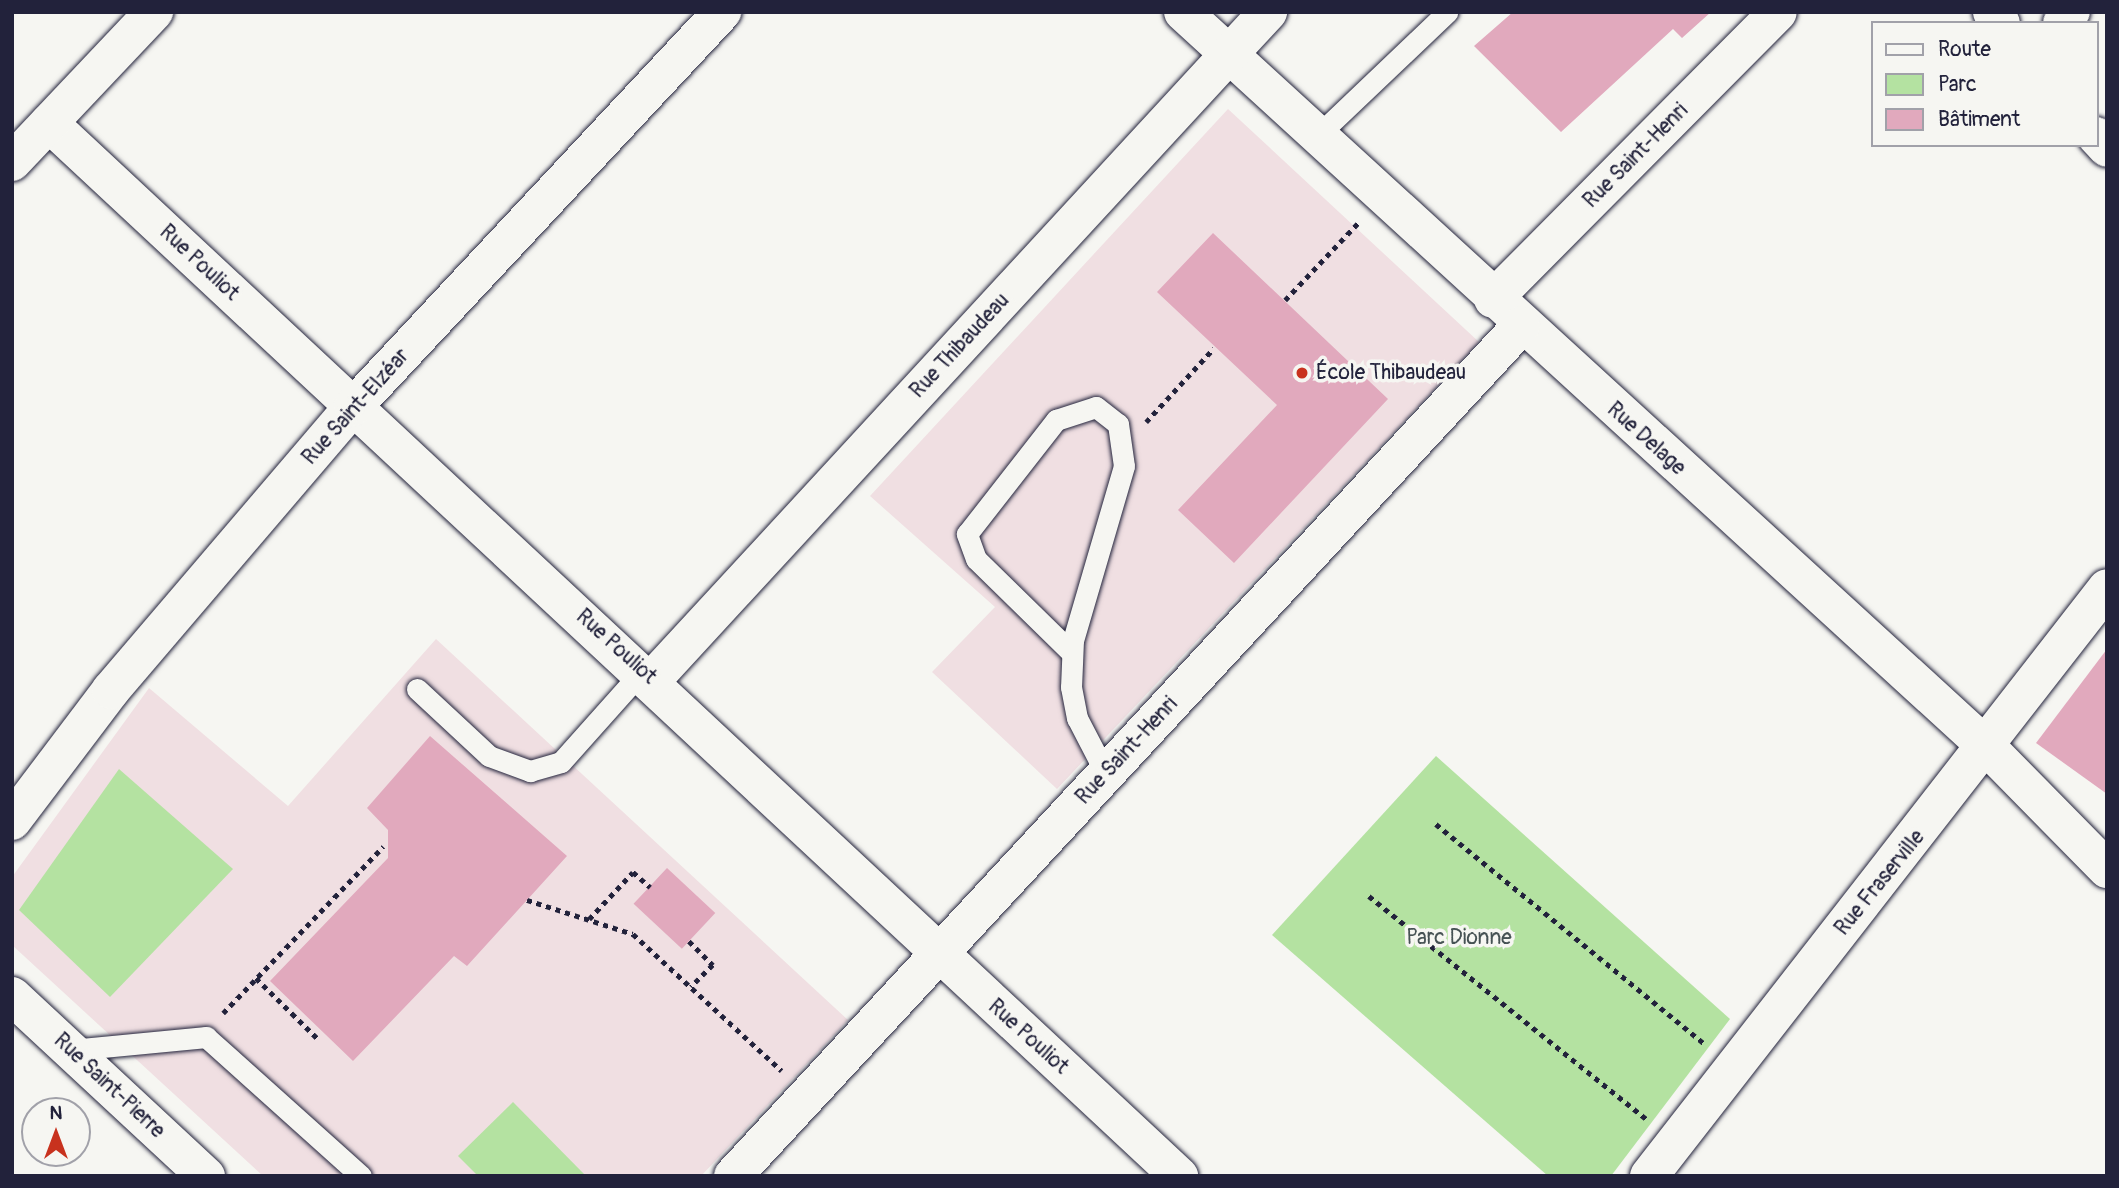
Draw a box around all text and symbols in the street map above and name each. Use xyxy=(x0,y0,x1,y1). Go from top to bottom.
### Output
legend xyxy=(1870,21,2098,147)
text: Route xyxy=(1938,36,1991,63)
text: Parc xyxy=(1938,71,1977,98)
street label: Rue Saint-Henri xyxy=(1578,98,1694,214)
text: Bâtiment xyxy=(1938,106,2020,133)
street label: Rue Pouliot xyxy=(154,220,244,306)
street label: Rue Thibaudeau xyxy=(905,288,1015,404)
street label: Rue Saint-Elzéar xyxy=(297,344,415,470)
place label: École Thibaudeau xyxy=(1316,360,1466,386)
marker: École Thibaudeau xyxy=(1294,365,1310,381)
street label: Rue Delage xyxy=(1602,397,1690,481)
street label: Rue Pouliot xyxy=(571,604,661,690)
street label: Rue Saint-Henri xyxy=(1071,692,1183,810)
street label: Rue Fraserville xyxy=(1830,825,1930,941)
park label: Parc Dionne xyxy=(1406,925,1512,951)
street label: Rue Pouliot xyxy=(983,994,1073,1080)
street label: Rue Saint-Pierre xyxy=(48,1028,170,1144)
north arrow xyxy=(21,1097,91,1167)
text: N xyxy=(50,1101,62,1125)

